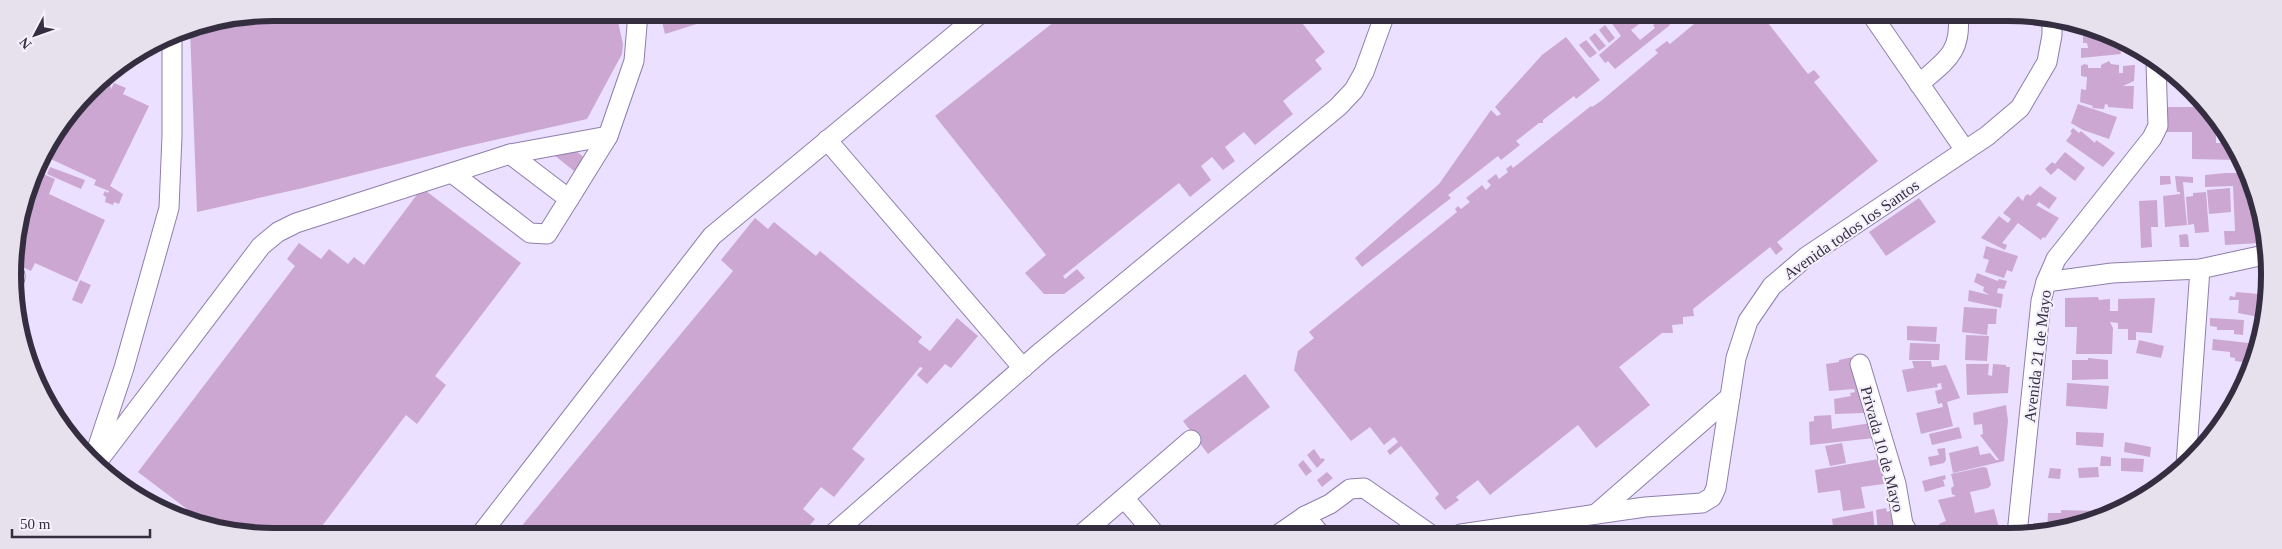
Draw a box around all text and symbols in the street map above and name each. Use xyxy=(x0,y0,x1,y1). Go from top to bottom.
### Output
north arrow xyxy=(10,10,60,60)
text: N xyxy=(17,34,35,52)
street label: Avenida todos los Santos xyxy=(1780,176,1922,283)
street label: Avenida 21 de Mayo xyxy=(2021,289,2055,423)
street label: Privada 10 de Mayo xyxy=(1857,384,1907,514)
scale bar xyxy=(12,506,150,538)
text: 50 m xyxy=(20,516,51,532)

